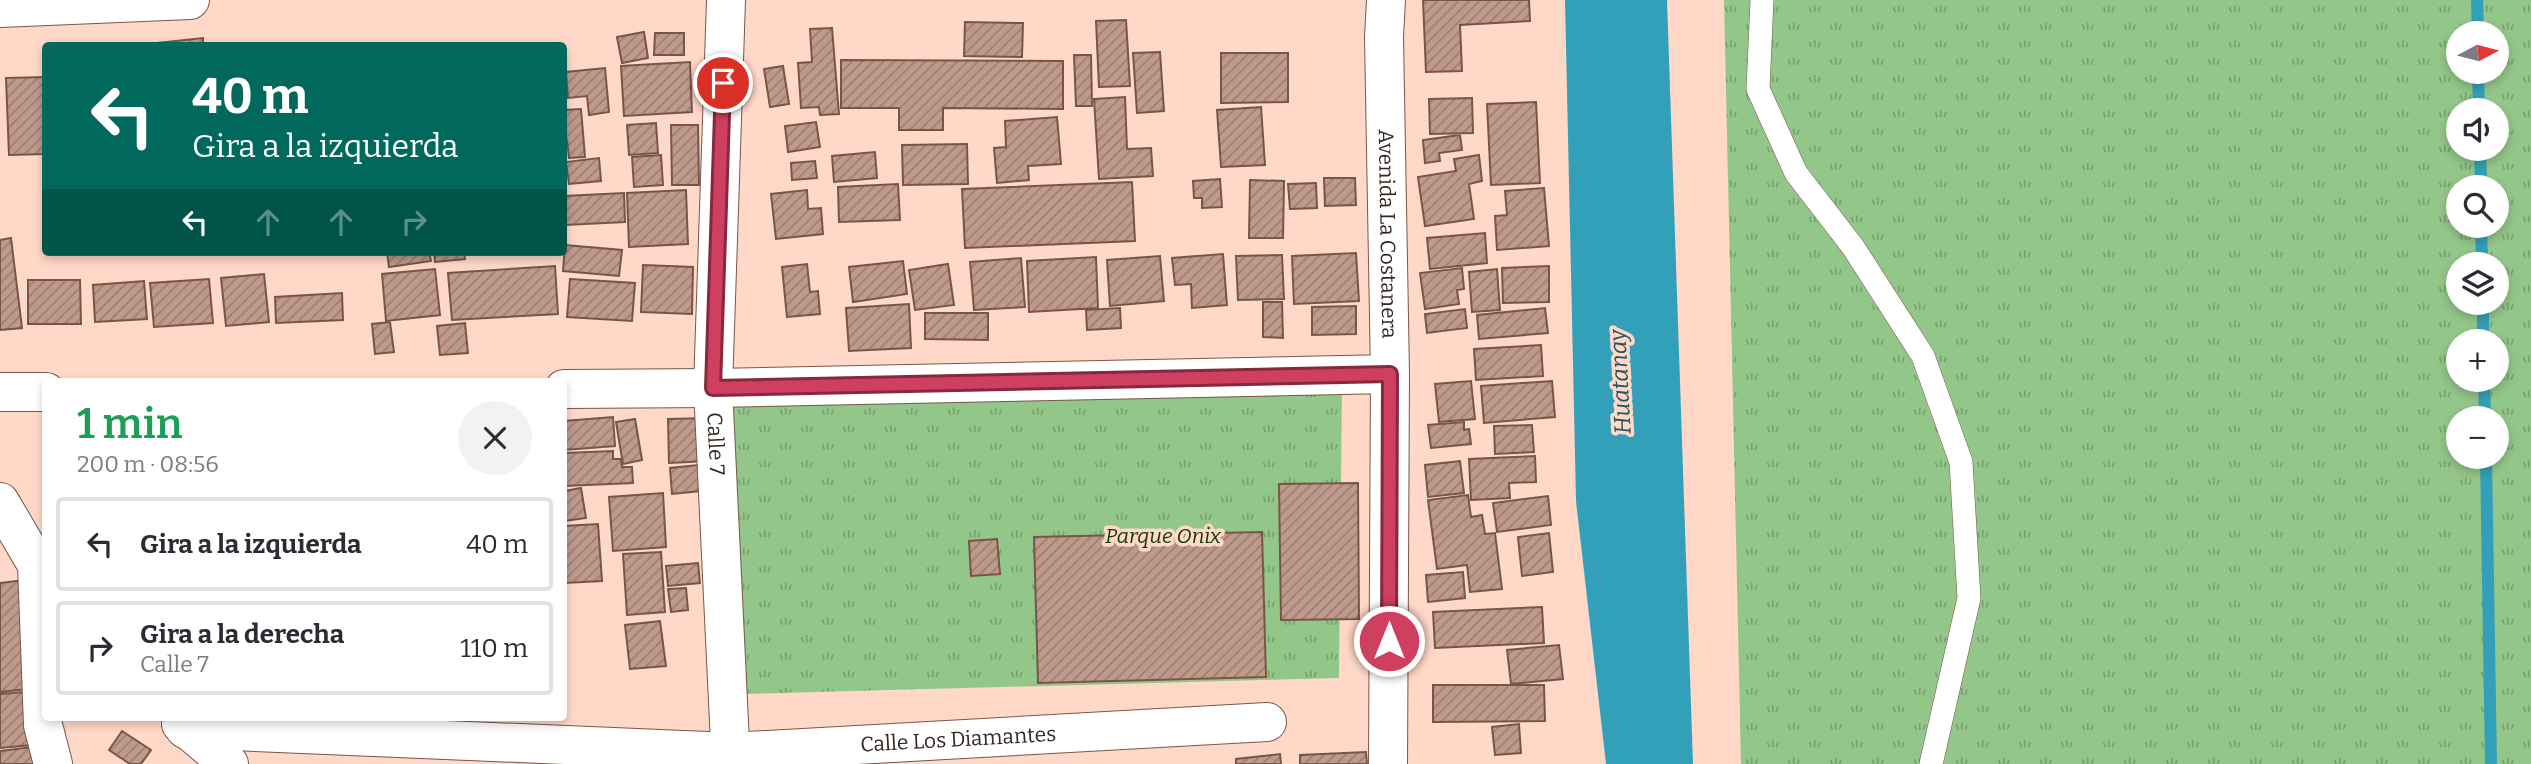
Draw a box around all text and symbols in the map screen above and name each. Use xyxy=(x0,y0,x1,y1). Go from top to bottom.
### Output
north arrow xyxy=(2446,21,2510,84)
map controls xyxy=(2446,21,2509,469)
pin xyxy=(693,53,753,113)
icon: arrive xyxy=(704,64,742,102)
text: 40 m xyxy=(192,67,309,126)
icon: left xyxy=(77,70,168,161)
button: sound xyxy=(2446,98,2509,161)
text: Gira a la izquierda xyxy=(192,127,459,165)
street label: Avenida La Costanera xyxy=(1373,129,1402,339)
button: search xyxy=(2446,175,2509,238)
icon: left xyxy=(176,203,214,241)
icon: ahead xyxy=(249,203,287,241)
icon: ahead xyxy=(322,203,360,241)
icon: right xyxy=(395,203,433,241)
button: layers xyxy=(2446,252,2509,315)
water label: Huatanay xyxy=(1603,328,1637,435)
button: + xyxy=(2446,329,2509,392)
text: 1 min xyxy=(77,399,183,449)
button: close xyxy=(458,401,532,475)
button: − xyxy=(2446,406,2509,469)
street label: Calle 7 xyxy=(701,412,730,476)
text: 200 m · 08:56 xyxy=(77,450,219,478)
park label: Parque Onix xyxy=(1105,523,1222,549)
icon: left xyxy=(81,525,119,563)
text: Gira a la izquierda xyxy=(140,529,362,560)
text: 40 m xyxy=(466,529,528,560)
position arrow xyxy=(1352,604,1426,678)
text: Gira a la derecha xyxy=(140,619,344,650)
icon: right xyxy=(81,629,119,667)
text: 110 m xyxy=(460,633,528,664)
text: Calle 7 xyxy=(140,650,209,678)
street label: Calle Los Diamantes xyxy=(860,721,1057,758)

